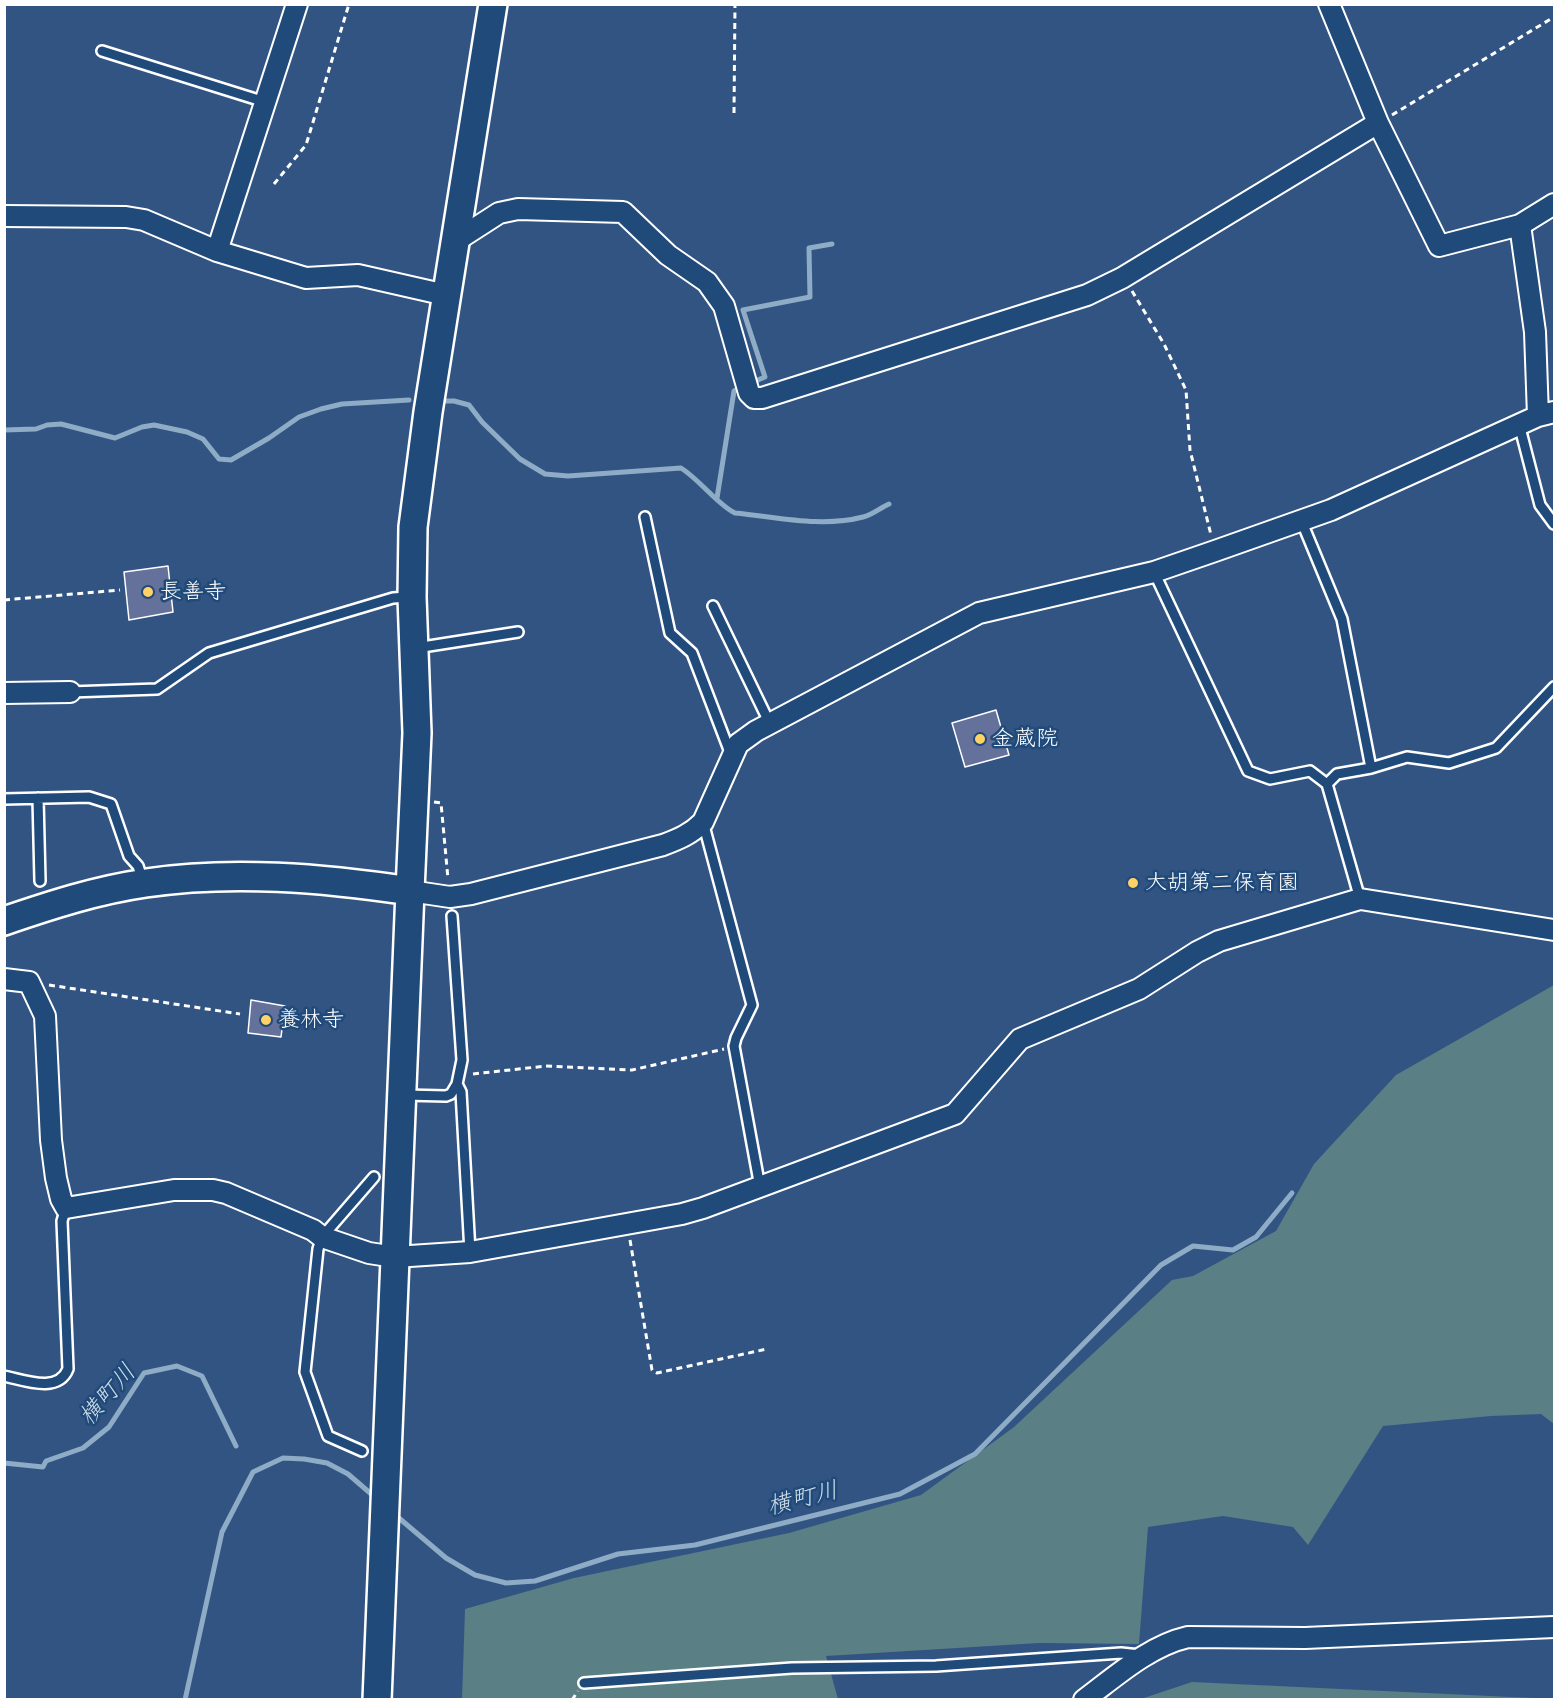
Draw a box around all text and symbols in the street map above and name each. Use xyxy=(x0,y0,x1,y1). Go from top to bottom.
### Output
place label: 長善寺 xyxy=(160,579,226,605)
marker: 長善寺 xyxy=(141,585,155,599)
place label: 金蔵院 xyxy=(992,726,1058,752)
marker: 金蔵院 xyxy=(973,732,987,746)
place label: 大胡第二保育園 xyxy=(1145,870,1299,896)
marker: 大胡第二保育園 xyxy=(1126,876,1140,890)
place label: 養林寺 xyxy=(278,1007,344,1033)
marker: 養林寺 xyxy=(259,1013,273,1027)
water label: 横町川 xyxy=(74,1358,142,1432)
water label: 横町川 xyxy=(765,1476,841,1522)

